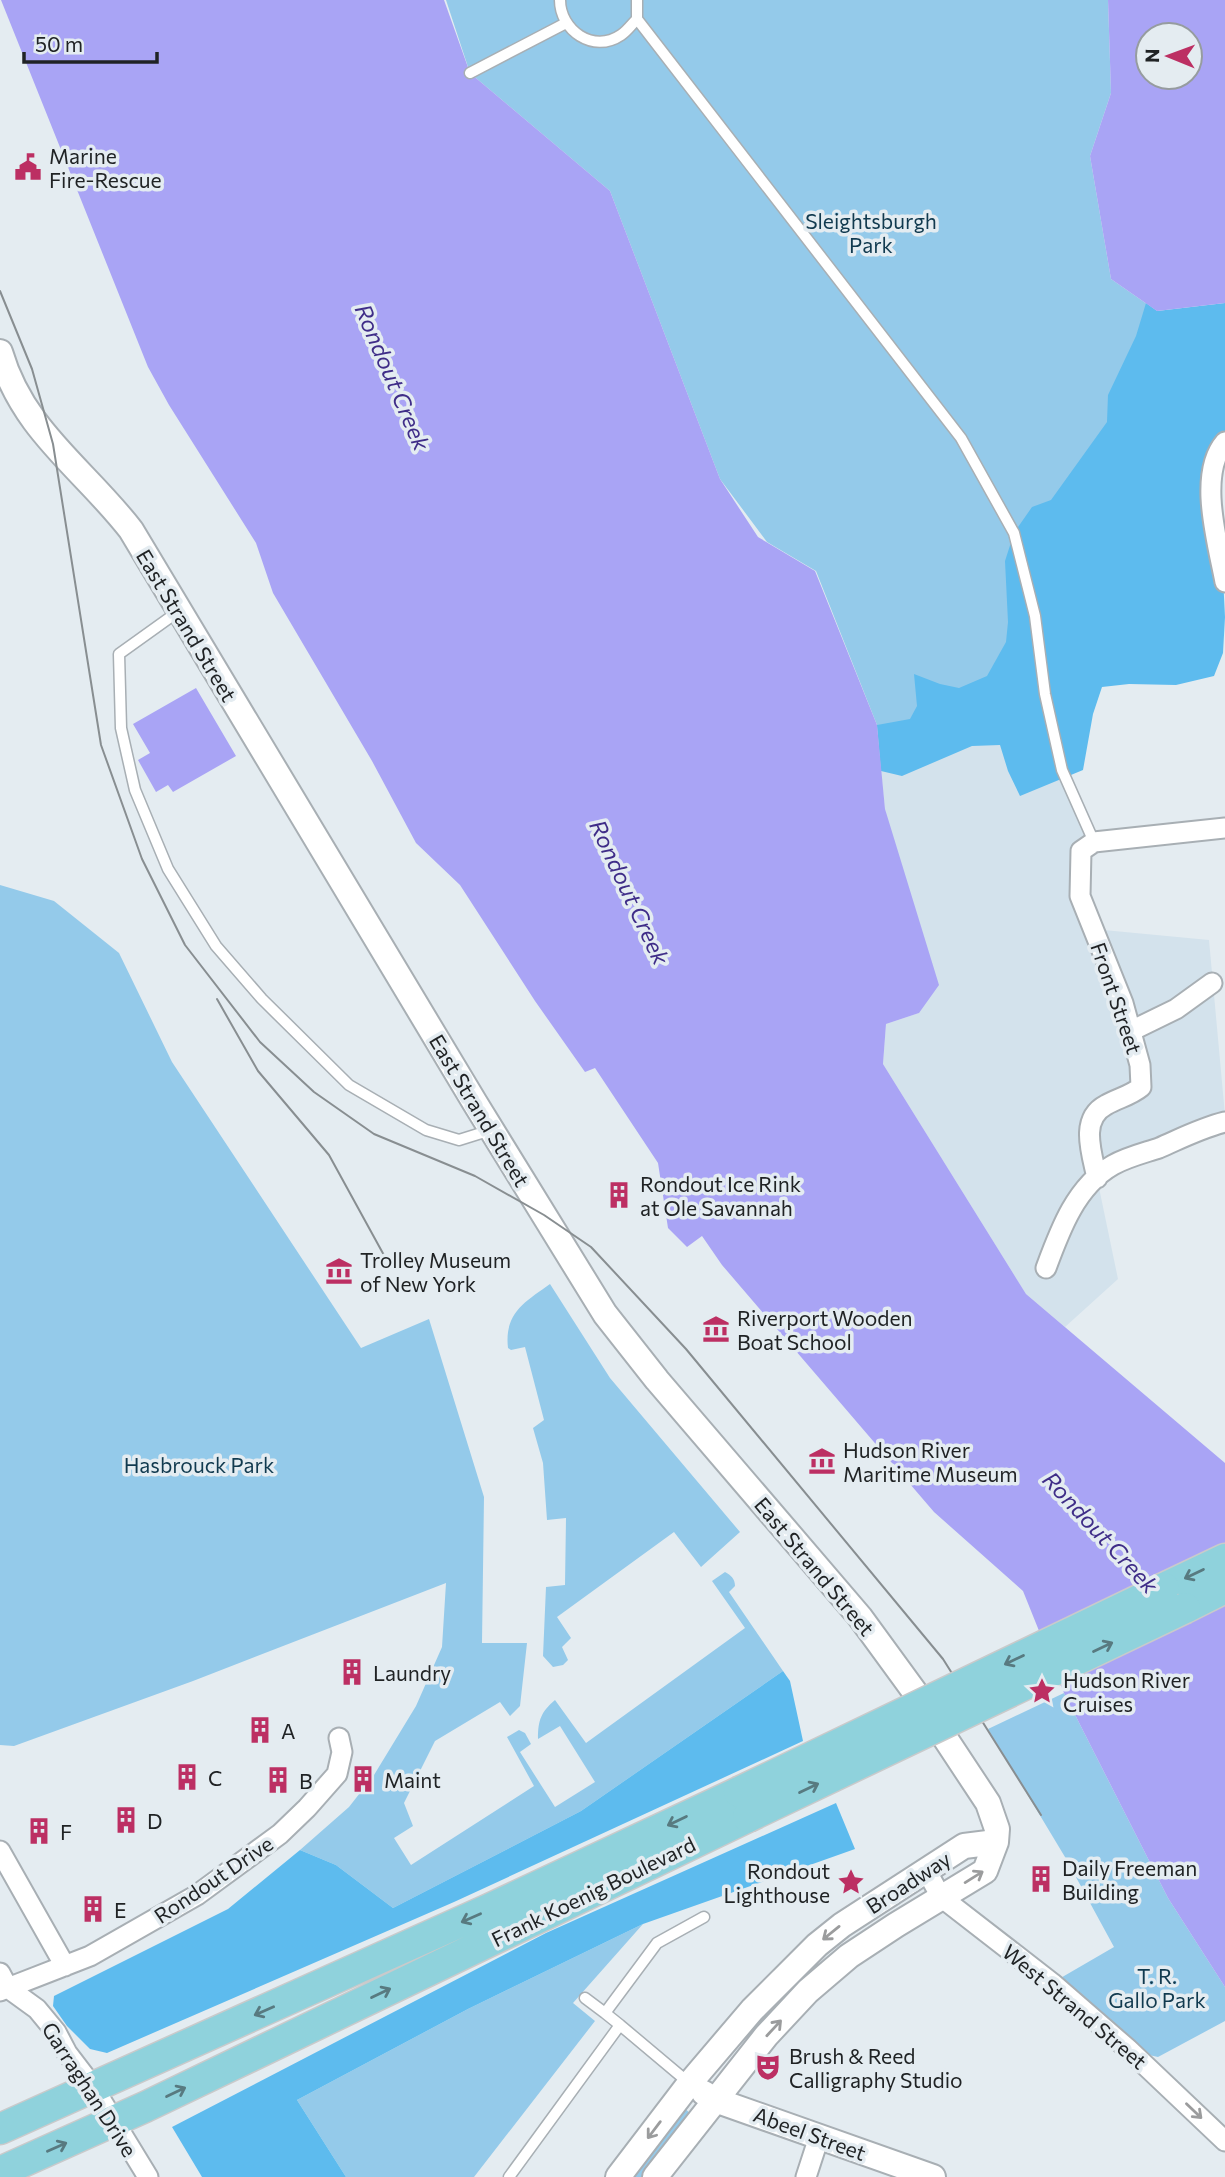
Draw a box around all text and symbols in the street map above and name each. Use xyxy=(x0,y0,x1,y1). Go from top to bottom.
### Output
scale bar xyxy=(24,21,158,65)
north arrow xyxy=(1134,21,1204,91)
text: 50 m xyxy=(35,31,83,56)
text: N xyxy=(1140,48,1163,63)
place label: Marine Fire-Rescue xyxy=(49,143,162,192)
public building icon: Marine Fire-Rescue xyxy=(13,152,43,182)
park label: Sleightsburgh Park xyxy=(805,208,937,257)
water label: Rondout Creek xyxy=(350,299,437,455)
street label: East Strand Street xyxy=(132,544,242,706)
water label: Rondout Creek xyxy=(584,815,676,969)
street label: Front Street xyxy=(1086,939,1148,1057)
street label: East Strand Street xyxy=(425,1029,535,1191)
place label: Rondout Ice Rink at Ole Savannah xyxy=(640,1171,801,1220)
building icon: Rondout Ice Rink at Ole Savannah xyxy=(604,1180,634,1210)
place label: Trolley Museum of New York xyxy=(360,1247,511,1296)
museum icon: Trolley Museum of New York xyxy=(324,1256,354,1286)
place label: Riverport Wooden Boat School xyxy=(737,1305,913,1354)
museum icon: Riverport Wooden Boat School xyxy=(701,1314,731,1344)
place label: Hudson River Maritime Museum xyxy=(843,1437,1018,1486)
museum icon: Hudson River Maritime Museum xyxy=(807,1446,837,1476)
park label: Hasbrouck Park xyxy=(124,1452,274,1477)
water label: Rondout Creek xyxy=(1037,1465,1165,1599)
street label: East Strand Street xyxy=(750,1492,880,1640)
one-way arrow xyxy=(1184,1568,1205,1581)
one-way arrow xyxy=(1092,1639,1113,1653)
one-way arrow xyxy=(1004,1654,1025,1668)
building icon: Laundry xyxy=(337,1657,367,1687)
place label: Laundry xyxy=(373,1660,451,1685)
place label: Hudson River Cruises xyxy=(1063,1667,1190,1716)
place icon: Hudson River Cruises xyxy=(1027,1676,1057,1706)
building icon: A xyxy=(245,1715,275,1745)
place label: A xyxy=(281,1718,296,1743)
building icon: C xyxy=(172,1762,202,1792)
building icon: Maint xyxy=(348,1764,378,1794)
place label: C xyxy=(208,1765,222,1790)
building icon: B xyxy=(263,1765,293,1795)
place label: Maint xyxy=(384,1767,441,1792)
place label: B xyxy=(299,1768,313,1793)
one-way arrow xyxy=(798,1780,819,1794)
building icon: D xyxy=(111,1805,141,1835)
place label: D xyxy=(147,1808,162,1833)
one-way arrow xyxy=(667,1815,688,1828)
building icon: F xyxy=(24,1816,54,1846)
place label: F xyxy=(60,1819,72,1844)
street label: Rondout Drive xyxy=(149,1830,277,1928)
street label: Frank Koenig Boulevard xyxy=(487,1831,699,1951)
street label: Broadway xyxy=(861,1845,955,1918)
place label: Daily Freeman Building xyxy=(1062,1855,1197,1904)
place label: Rondout Lighthouse xyxy=(724,1858,830,1907)
building icon: Daily Freeman Building xyxy=(1026,1864,1056,1894)
place icon: Rondout Lighthouse xyxy=(836,1867,866,1897)
one-way arrow xyxy=(964,1870,984,1884)
building icon: E xyxy=(78,1894,108,1924)
place label: E xyxy=(114,1897,126,1922)
one-way arrow xyxy=(461,1912,482,1925)
one-way arrow xyxy=(823,1926,841,1941)
street label: West Strand Street xyxy=(998,1938,1152,2074)
park label: T. R. Gallo Park xyxy=(1108,1963,1206,2012)
one-way arrow xyxy=(370,1986,391,2000)
one-way arrow xyxy=(253,2005,275,2018)
street label: Garraghan Drive xyxy=(37,2017,143,2161)
one-way arrow xyxy=(766,2019,782,2037)
place label: Brush & Reed Calligraphy Studio xyxy=(789,2043,963,2092)
theatre icon: Brush & Reed Calligraphy Studio xyxy=(753,2052,783,2082)
one-way arrow xyxy=(165,2084,186,2098)
street label: Abeel Street xyxy=(750,2101,870,2165)
one-way arrow xyxy=(1185,2103,1202,2120)
one-way arrow xyxy=(646,2121,661,2139)
one-way arrow xyxy=(46,2140,68,2153)

